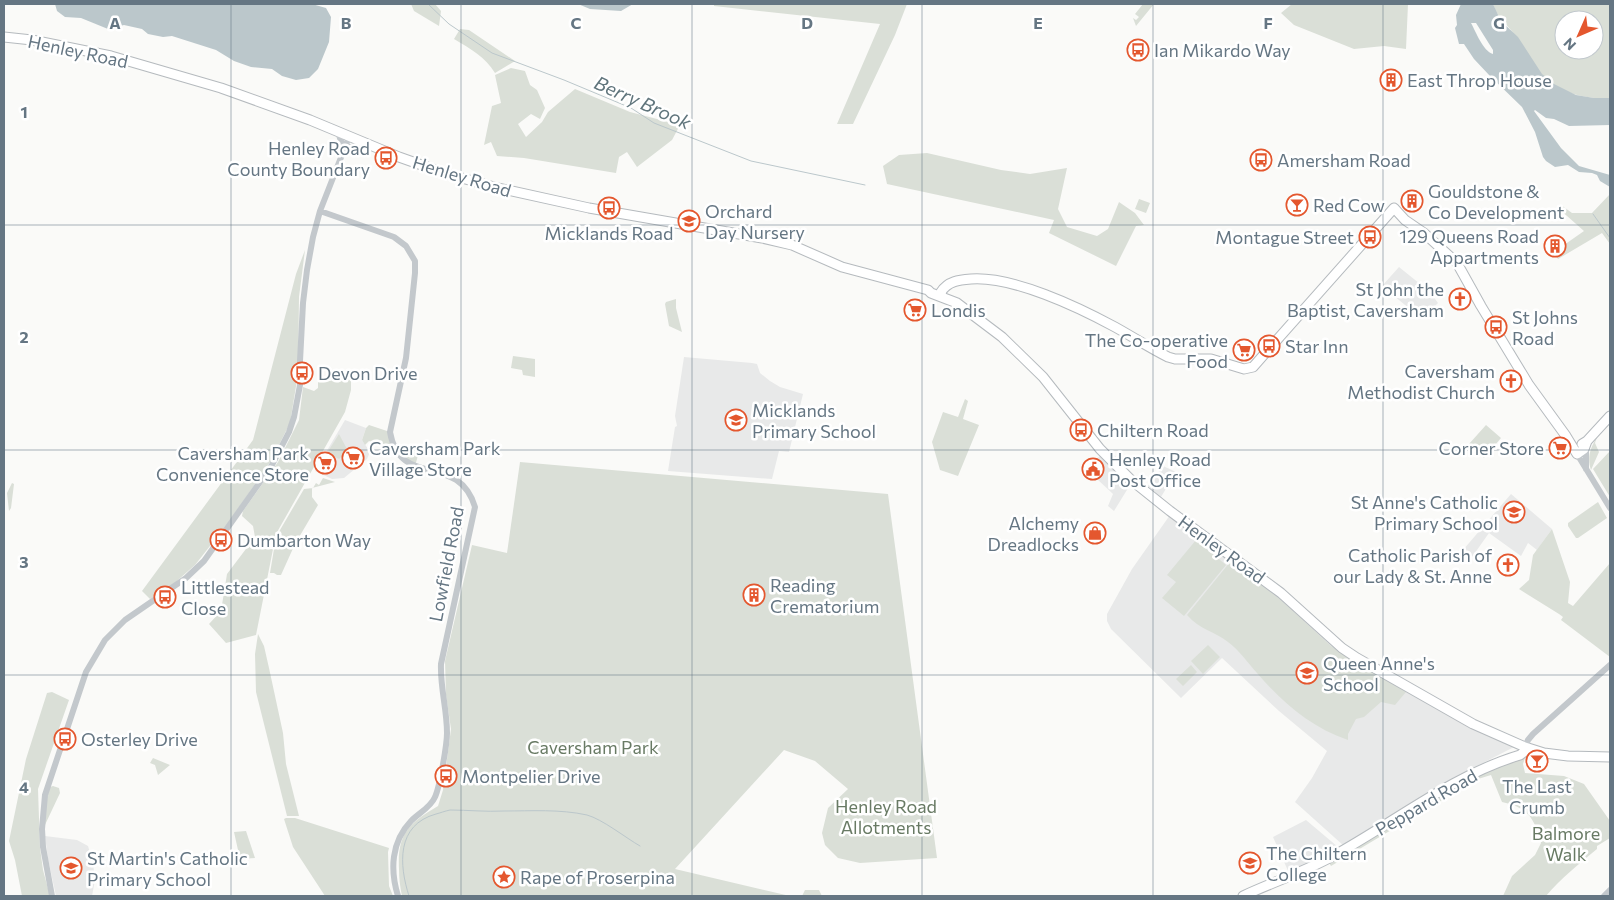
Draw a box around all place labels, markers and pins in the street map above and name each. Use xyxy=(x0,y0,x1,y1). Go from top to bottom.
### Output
bus stop icon: Ian Mikardo Way xyxy=(1126,38,1150,62)
place label: Ian Mikardo Way xyxy=(1154,39,1291,61)
building icon: East Throp House xyxy=(1379,68,1403,92)
place label: East Throp House xyxy=(1407,69,1552,91)
place label: Henley Road County Boundary xyxy=(227,137,370,180)
bus stop icon: Henley Road County Boundary xyxy=(374,146,398,170)
bus stop icon: Amersham Road xyxy=(1249,148,1273,172)
place label: Amersham Road xyxy=(1277,149,1411,171)
place label: Gouldstone & Co Development xyxy=(1428,180,1564,223)
building icon: Gouldstone & Co Development xyxy=(1400,189,1424,213)
bar icon: Red Cow xyxy=(1285,193,1309,217)
place label: Red Cow xyxy=(1313,194,1385,216)
bus stop icon: Micklands Road xyxy=(597,196,621,220)
place label: Orchard Day Nursery xyxy=(705,200,805,243)
school or university icon: Orchard Day Nursery xyxy=(677,209,701,233)
place label: Micklands Road xyxy=(545,222,673,244)
bus stop icon: Montague Street xyxy=(1358,225,1382,249)
place label: 129 Queens Road Appartments xyxy=(1399,225,1539,268)
place label: Montague Street xyxy=(1215,226,1354,248)
building icon: 129 Queens Road Appartments xyxy=(1543,234,1567,258)
place label: St John the Baptist, Caversham xyxy=(1287,278,1444,321)
church icon: St John the Baptist, Caversham xyxy=(1448,287,1472,311)
supermarket icon: Londis xyxy=(903,298,927,322)
place label: Londis xyxy=(931,299,986,321)
place label: St Johns Road xyxy=(1512,306,1578,349)
bus stop icon: St Johns Road xyxy=(1484,315,1508,339)
place label: The Co-operative Food xyxy=(1085,329,1228,372)
bus stop icon: Star Inn xyxy=(1257,334,1281,358)
place label: Star Inn xyxy=(1285,335,1348,357)
supermarket icon: The Co-operative Food xyxy=(1232,338,1256,362)
place label: Caversham Methodist Church xyxy=(1347,360,1495,403)
bus stop icon: Devon Drive xyxy=(290,361,314,385)
place label: Devon Drive xyxy=(318,362,417,384)
church icon: Caversham Methodist Church xyxy=(1499,369,1523,393)
place label: Micklands Primary School xyxy=(752,399,876,442)
school or university icon: Micklands Primary School xyxy=(724,408,748,432)
bus stop icon: Chiltern Road xyxy=(1069,418,1093,442)
place label: Chiltern Road xyxy=(1097,419,1209,441)
supermarket icon: Corner Store xyxy=(1548,436,1572,460)
place label: Caversham Park Village Store xyxy=(369,437,501,480)
place label: Corner Store xyxy=(1439,437,1544,459)
place label: Caversham Park Convenience Store xyxy=(156,442,309,485)
supermarket icon: Caversham Park Village Store xyxy=(341,446,365,470)
place label: Henley Road Post Office xyxy=(1109,448,1211,491)
supermarket icon: Caversham Park Convenience Store xyxy=(313,451,337,475)
public building icon: Henley Road Post Office xyxy=(1081,457,1105,481)
place label: St Anne's Catholic Primary School xyxy=(1351,491,1498,534)
school or university icon: St Anne's Catholic Primary School xyxy=(1502,500,1526,524)
place label: Alchemy Dreadlocks xyxy=(987,512,1079,555)
shop icon: Alchemy Dreadlocks xyxy=(1083,521,1107,545)
bus stop icon: Dumbarton Way xyxy=(209,528,233,552)
place label: Dumbarton Way xyxy=(237,529,371,551)
place label: Catholic Parish of our Lady & St. Anne xyxy=(1333,544,1493,587)
church icon: Catholic Parish of our Lady & St. Anne xyxy=(1496,553,1520,577)
place label: Reading Crematorium xyxy=(770,574,879,617)
place label: Littlestead Close xyxy=(181,576,269,619)
building icon: Reading Crematorium xyxy=(742,583,766,607)
bus stop icon: Littlestead Close xyxy=(153,585,177,609)
place label: Queen Anne's School xyxy=(1323,652,1435,695)
school or university icon: Queen Anne's School xyxy=(1295,661,1319,685)
bus stop icon: Osterley Drive xyxy=(53,727,77,751)
place label: Osterley Drive xyxy=(81,728,198,750)
bar icon: The Last Crumb xyxy=(1525,749,1549,773)
bus stop icon: Montpelier Drive xyxy=(434,764,458,788)
place label: Montpelier Drive xyxy=(462,765,601,787)
place label: The Last Crumb xyxy=(1502,775,1572,818)
place label: The Chiltern College xyxy=(1266,842,1367,885)
place label: St Martin's Catholic Primary School xyxy=(87,847,248,890)
school or university icon: The Chiltern College xyxy=(1238,851,1262,875)
school or university icon: St Martin's Catholic Primary School xyxy=(59,856,83,880)
place icon: Rape of Proserpina xyxy=(492,865,516,889)
place label: Rape of Proserpina xyxy=(520,866,675,888)

